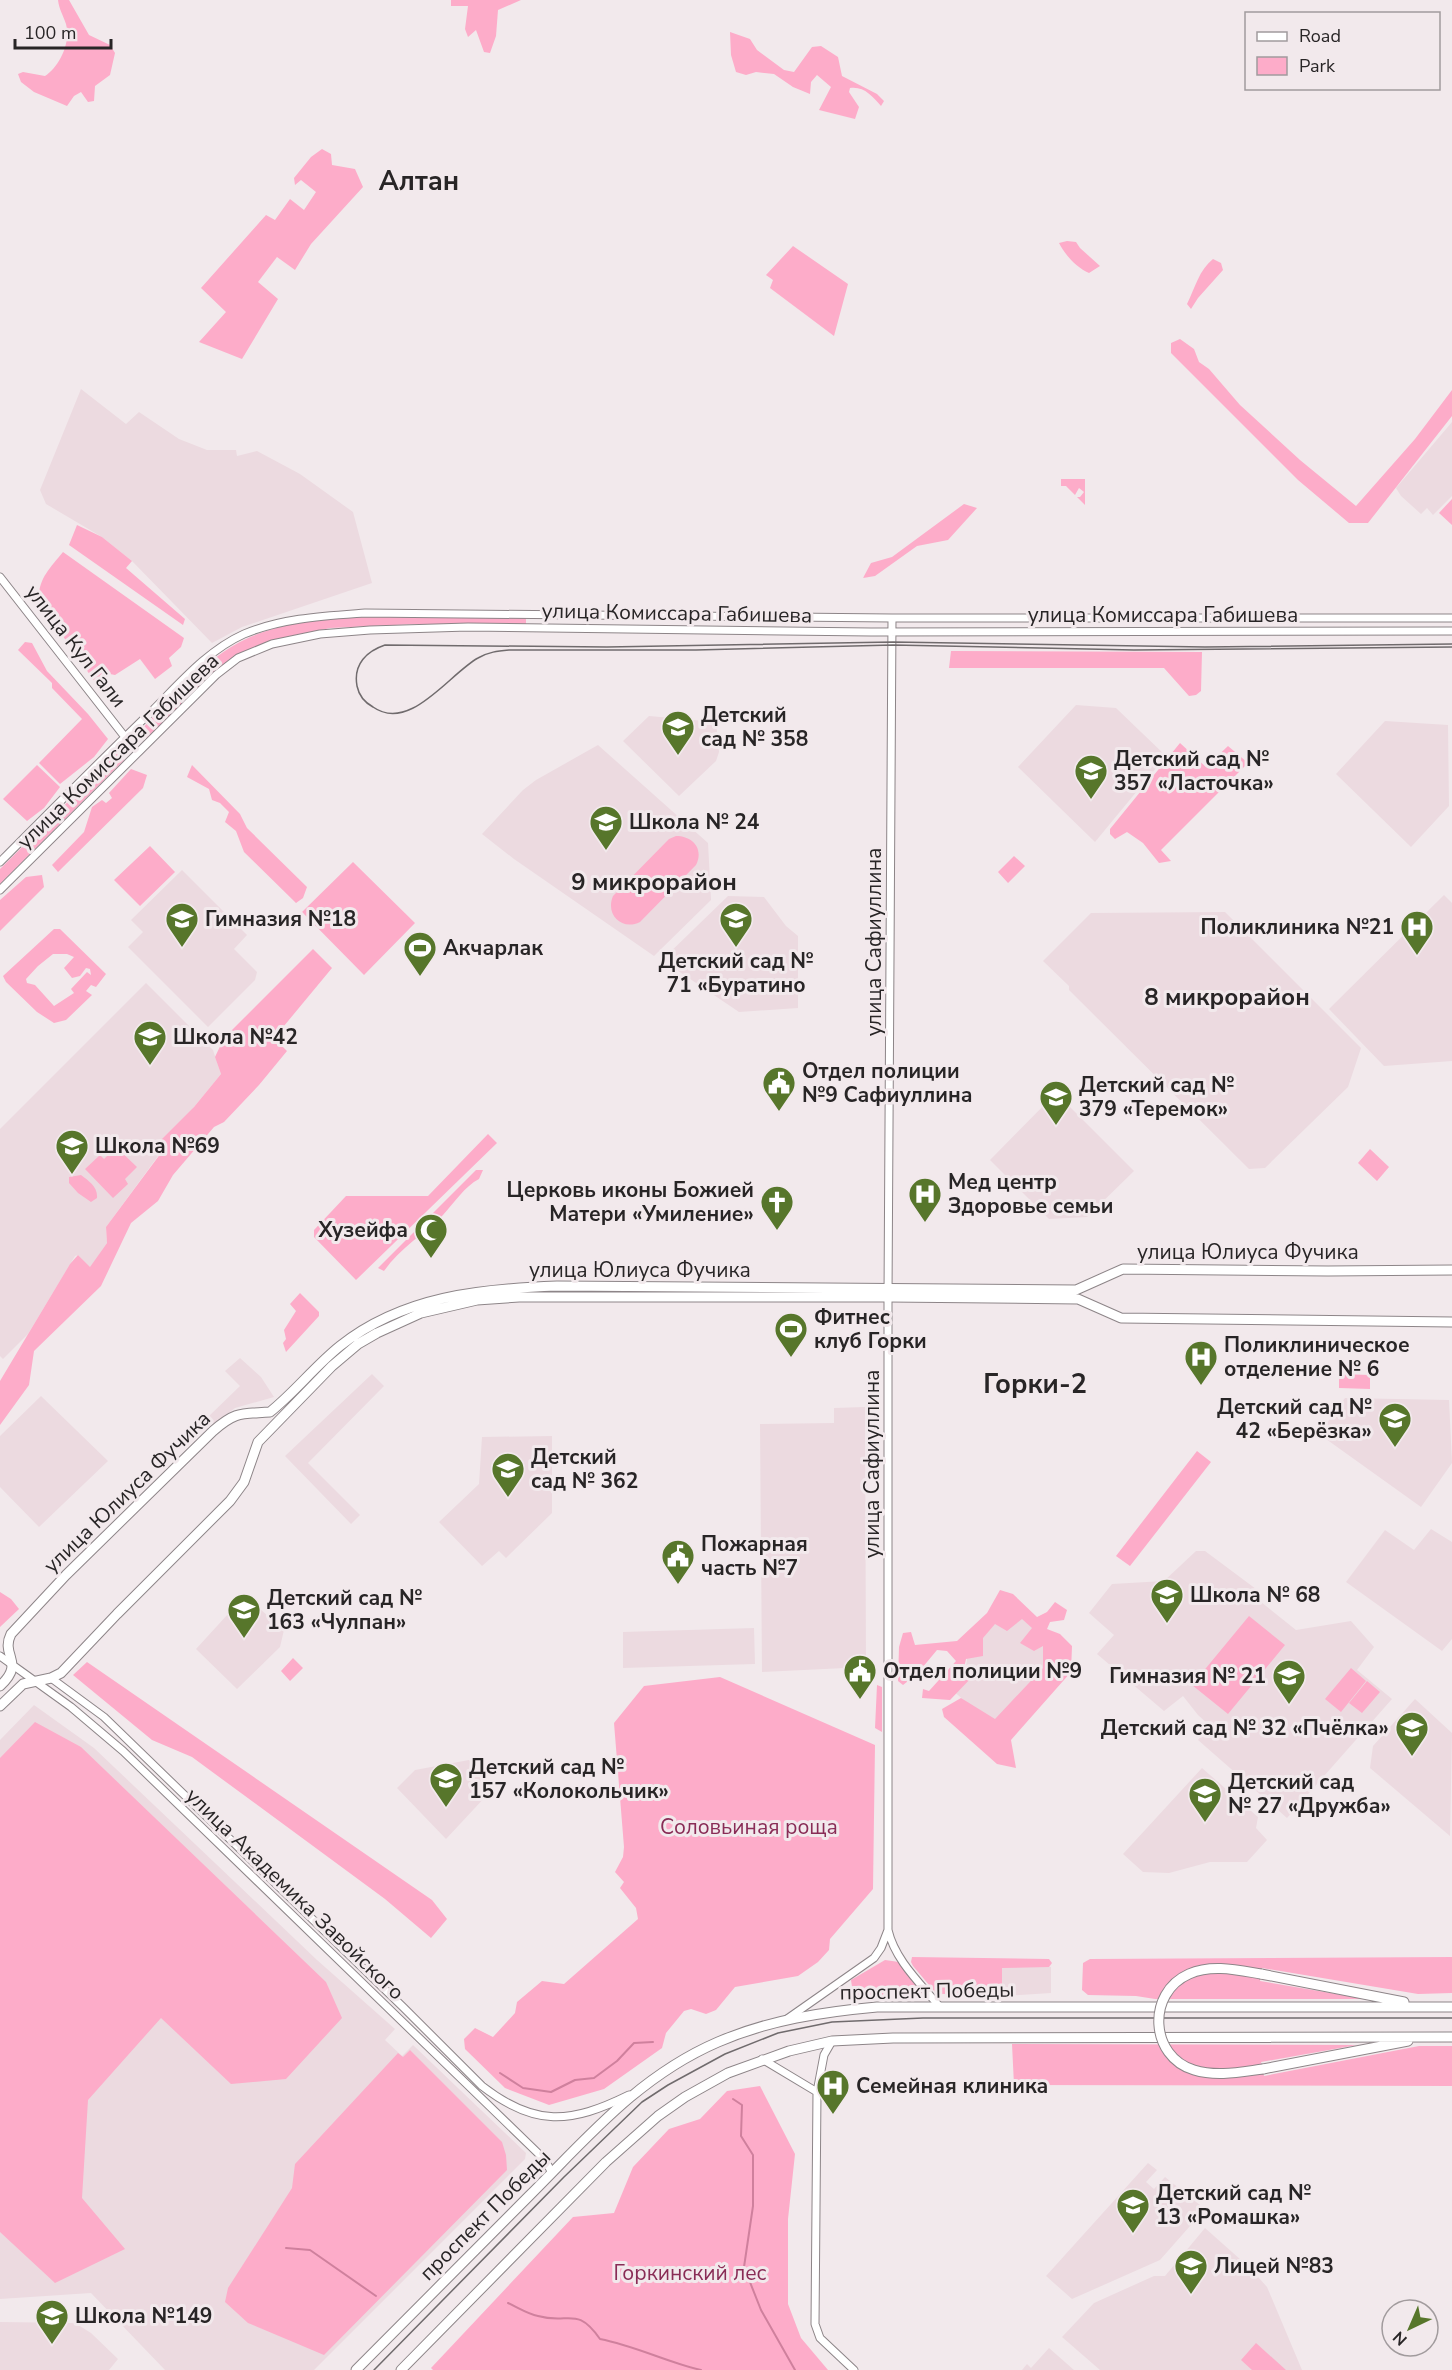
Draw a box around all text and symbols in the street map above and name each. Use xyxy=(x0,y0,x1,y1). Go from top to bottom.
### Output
scale bar xyxy=(15,12,111,50)
legend xyxy=(1245,12,1440,90)
text: 100 m xyxy=(24,21,76,45)
text: Road xyxy=(1299,24,1341,48)
text: Park xyxy=(1299,54,1336,78)
district label: Алтан xyxy=(379,163,459,200)
street label: улица Кул Гали xyxy=(19,579,133,713)
street label: улица Комиссара Габишева xyxy=(541,597,813,629)
street label: улица Комиссара Габишева xyxy=(1028,601,1298,629)
street label: улица Комиссара Габишева xyxy=(11,647,225,855)
place label: Детский сад № 358 xyxy=(701,701,808,753)
school or university icon: Детский сад № 358 xyxy=(660,709,696,756)
place label: Детский сад № 357 «Ласточка» xyxy=(1114,745,1274,797)
school or university icon: Детский сад № 357 «Ласточка» xyxy=(1073,753,1109,800)
school or university icon: Школа № 24 xyxy=(588,804,624,851)
place label: Школа № 24 xyxy=(629,808,760,836)
street label: улица Сафиуллина xyxy=(860,848,888,1036)
district label: 9 микрорайон xyxy=(571,866,737,898)
school or university icon: Гимназия №18 xyxy=(164,901,200,948)
school or university icon: Детский сад № 71 «Буратино xyxy=(718,901,754,948)
place label: Гимназия №18 xyxy=(205,905,356,933)
hospital icon: Поликлиника №21 xyxy=(1399,909,1435,956)
place label: Поликлиника №21 xyxy=(1201,913,1394,941)
sports icon: Акчарлак xyxy=(402,930,438,977)
place label: Акчарлак xyxy=(443,934,543,962)
place label: Детский сад № 71 «Буратино xyxy=(658,947,814,999)
district label: 8 микрорайон xyxy=(1144,981,1310,1013)
school or university icon: Школа №42 xyxy=(132,1019,168,1066)
place label: Школа №42 xyxy=(173,1023,298,1051)
place label: Отдел полиции №9 Сафиуллина xyxy=(802,1057,973,1109)
public building icon: Отдел полиции №9 Сафиуллина xyxy=(761,1065,797,1112)
place label: Детский сад № 379 «Теремок» xyxy=(1079,1071,1234,1123)
school or university icon: Детский сад № 379 «Теремок» xyxy=(1038,1079,1074,1126)
school or university icon: Школа №69 xyxy=(54,1128,90,1175)
place label: Школа №69 xyxy=(95,1132,220,1160)
place label: Мед центр Здоровье семьи xyxy=(948,1168,1113,1220)
place label: Церковь иконы Божией Матери «Умиление» xyxy=(507,1176,754,1228)
hospital icon: Мед центр Здоровье семьи xyxy=(907,1176,943,1223)
church icon: Церковь иконы Божией Матери «Умиление» xyxy=(759,1184,795,1231)
mosque icon: Хузейфа xyxy=(413,1212,449,1259)
place label: Хузейфа xyxy=(318,1216,408,1244)
street label: улица Юлиуса Фучика xyxy=(1137,1238,1359,1266)
street label: улица Юлиуса Фучика xyxy=(529,1256,751,1284)
place label: Фитнес клуб Горки xyxy=(814,1303,927,1355)
sports icon: Фитнес клуб Горки xyxy=(773,1311,809,1358)
place label: Поликлиническое отделение № 6 xyxy=(1224,1331,1410,1383)
hospital icon: Поликлиническое отделение № 6 xyxy=(1183,1339,1219,1386)
district label: Горки-2 xyxy=(983,1366,1087,1403)
street label: улица Сафиуллина xyxy=(858,1370,886,1558)
place label: Детский сад № 42 «Берёзка» xyxy=(1217,1393,1372,1445)
school or university icon: Детский сад № 42 «Берёзка» xyxy=(1377,1401,1413,1448)
street label: улица Юлиуса Фучика xyxy=(37,1405,217,1579)
place label: Детский сад № 362 xyxy=(531,1443,638,1495)
school or university icon: Детский сад № 362 xyxy=(490,1451,526,1498)
place label: Пожарная часть №7 xyxy=(701,1530,808,1582)
public building icon: Пожарная часть №7 xyxy=(660,1538,696,1585)
school or university icon: Школа № 68 xyxy=(1149,1577,1185,1624)
place label: Школа № 68 xyxy=(1190,1581,1320,1609)
place label: Детский сад № 163 «Чулпан» xyxy=(267,1584,422,1636)
school or university icon: Детский сад № 163 «Чулпан» xyxy=(226,1592,262,1639)
public building icon: Отдел полиции №9 xyxy=(842,1653,878,1700)
place label: Отдел полиции №9 xyxy=(883,1657,1082,1685)
school or university icon: Гимназия № 21 xyxy=(1271,1658,1307,1705)
place label: Гимназия № 21 xyxy=(1109,1662,1266,1690)
school or university icon: Детский сад № 32 «Пчёлка» xyxy=(1394,1710,1430,1757)
place label: Детский сад № 32 «Пчёлка» xyxy=(1101,1714,1389,1742)
place label: Детский сад № 157 «Колокольчик» xyxy=(469,1753,669,1805)
school or university icon: Детский сад № 157 «Колокольчик» xyxy=(428,1761,464,1808)
place label: Детский сад № 27 «Дружба» xyxy=(1228,1768,1391,1820)
school or university icon: Детский сад № 27 «Дружба» xyxy=(1187,1776,1223,1823)
street label: улица Академика Завойского xyxy=(180,1782,410,2006)
park label: Соловьиная роща xyxy=(660,1813,838,1841)
street label: проспект Победы xyxy=(839,1975,1015,2007)
hospital icon: Семейная клиника xyxy=(815,2068,851,2115)
place label: Семейная клиника xyxy=(856,2072,1048,2100)
street label: проспект Победы xyxy=(413,2143,557,2287)
place label: Детский сад № 13 «Ромашка» xyxy=(1156,2179,1311,2231)
school or university icon: Детский сад № 13 «Ромашка» xyxy=(1115,2187,1151,2234)
school or university icon: Лицей №83 xyxy=(1173,2248,1209,2295)
place label: Лицей №83 xyxy=(1214,2252,1334,2280)
park label: Горкинский лес xyxy=(613,2259,767,2287)
school or university icon: Школа №149 xyxy=(34,2298,70,2345)
north arrow xyxy=(1380,2298,1440,2358)
place label: Школа №149 xyxy=(75,2302,212,2330)
text: N xyxy=(1388,2326,1412,2350)

